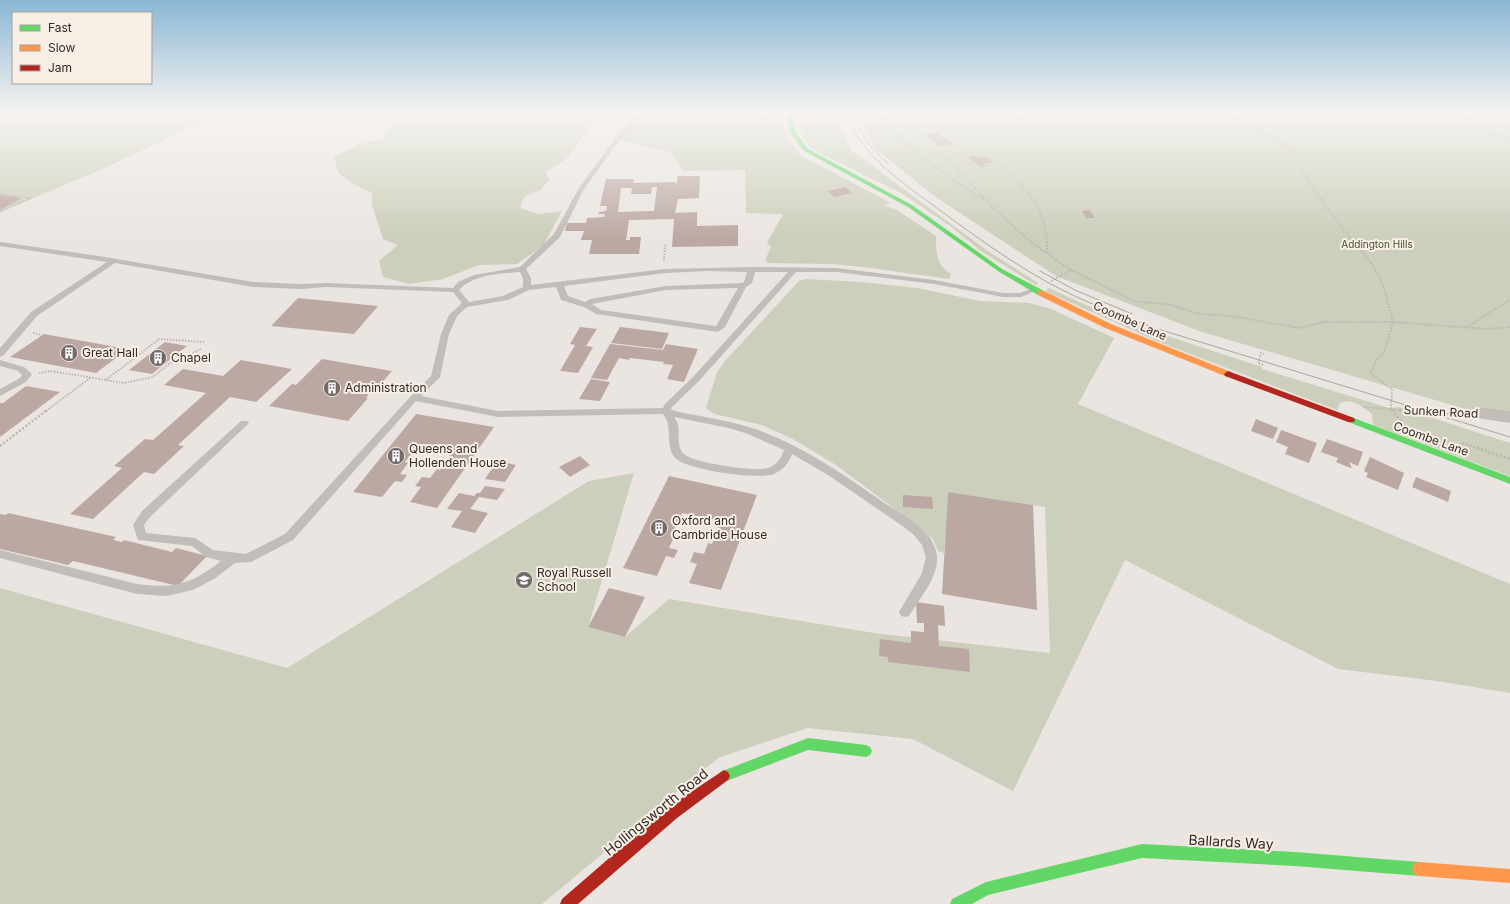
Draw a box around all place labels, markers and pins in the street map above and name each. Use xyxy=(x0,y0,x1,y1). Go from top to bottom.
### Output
building icon: Great Hall xyxy=(59,343,79,363)
place label: Great Hall xyxy=(82,345,138,360)
building icon: Chapel xyxy=(148,348,168,368)
place label: Chapel xyxy=(171,350,211,365)
building icon: Administration xyxy=(322,378,342,398)
place label: Administration xyxy=(345,380,427,395)
place label: Queens and Hollenden House xyxy=(409,441,506,470)
building icon: Queens and Hollenden House xyxy=(386,446,406,466)
place label: Oxford and Cambride House xyxy=(672,513,767,542)
building icon: Oxford and Cambride House xyxy=(649,518,669,538)
place label: Royal Russell School xyxy=(537,565,612,594)
school or university icon: Royal Russell School xyxy=(514,570,534,590)

